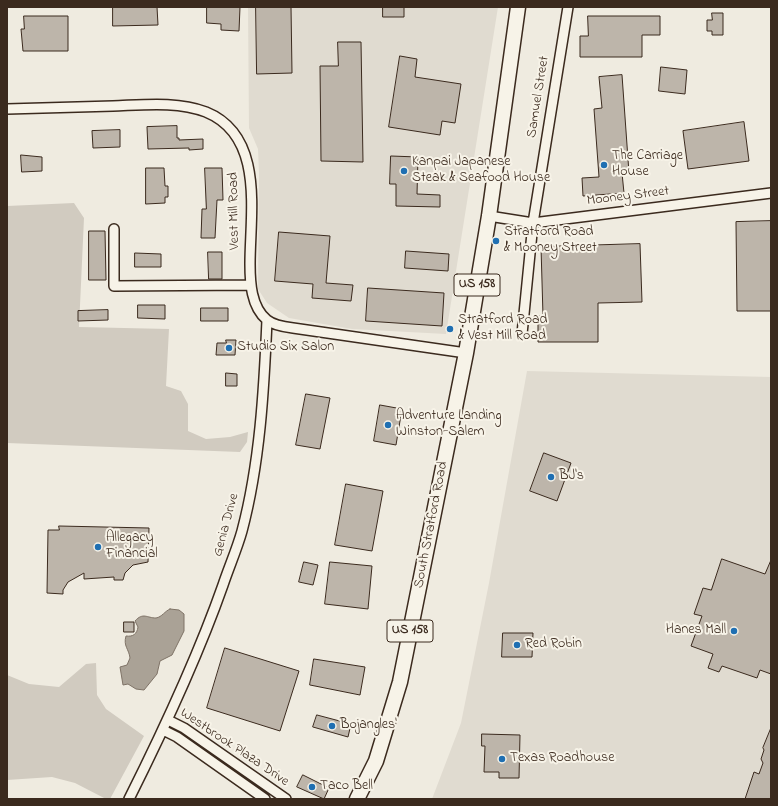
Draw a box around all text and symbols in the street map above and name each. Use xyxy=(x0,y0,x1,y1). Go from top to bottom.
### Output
street label: Samuel Street xyxy=(524,55,554,139)
place label: The Carriage House xyxy=(612,149,683,182)
place label: Kanpai Japanese Steak & Seafood House xyxy=(412,155,550,188)
marker: The Carriage House xyxy=(599,160,609,170)
marker: Kanpai Japanese Steak & Seafood House xyxy=(399,166,409,176)
street label: Vest Mill Road xyxy=(226,172,244,250)
street label: Mooney Street xyxy=(586,184,670,210)
place label: Stratford Road & Mooney Street xyxy=(504,225,597,258)
marker: Stratford Road & Mooney Street xyxy=(491,236,501,246)
road number: US 158 xyxy=(454,274,500,296)
place label: Stratford Road & Vest Mill Road xyxy=(458,313,547,346)
marker: Stratford Road & Vest Mill Road xyxy=(445,324,455,334)
place label: Studio Six Salon xyxy=(237,340,334,356)
marker: Studio Six Salon xyxy=(224,343,234,353)
place label: Adventure Landing Winston-Salem xyxy=(396,409,502,442)
marker: Adventure Landing Winston-Salem xyxy=(383,420,393,430)
street label: South Stratford Road xyxy=(411,460,453,590)
place label: BJ's xyxy=(559,469,584,485)
marker: BJ's xyxy=(546,472,556,482)
street label: Genia Drive xyxy=(211,492,243,558)
place label: Allegacy Financial xyxy=(106,531,158,564)
marker: Allegacy Financial xyxy=(93,542,103,552)
road number: US 158 xyxy=(387,620,433,642)
place label: Hanes Mall xyxy=(666,623,726,639)
marker: Hanes Mall xyxy=(729,626,739,636)
place label: Red Robin xyxy=(525,637,582,653)
marker: Red Robin xyxy=(512,640,522,650)
street label: Westbrook Plaza Drive xyxy=(176,705,292,791)
place label: Bojangles' xyxy=(340,718,397,734)
marker: Bojangles' xyxy=(327,721,337,731)
place label: Texas Roadhouse xyxy=(510,751,614,767)
marker: Texas Roadhouse xyxy=(497,754,507,764)
place label: Taco Bell xyxy=(320,779,373,795)
marker: Taco Bell xyxy=(307,782,317,792)

